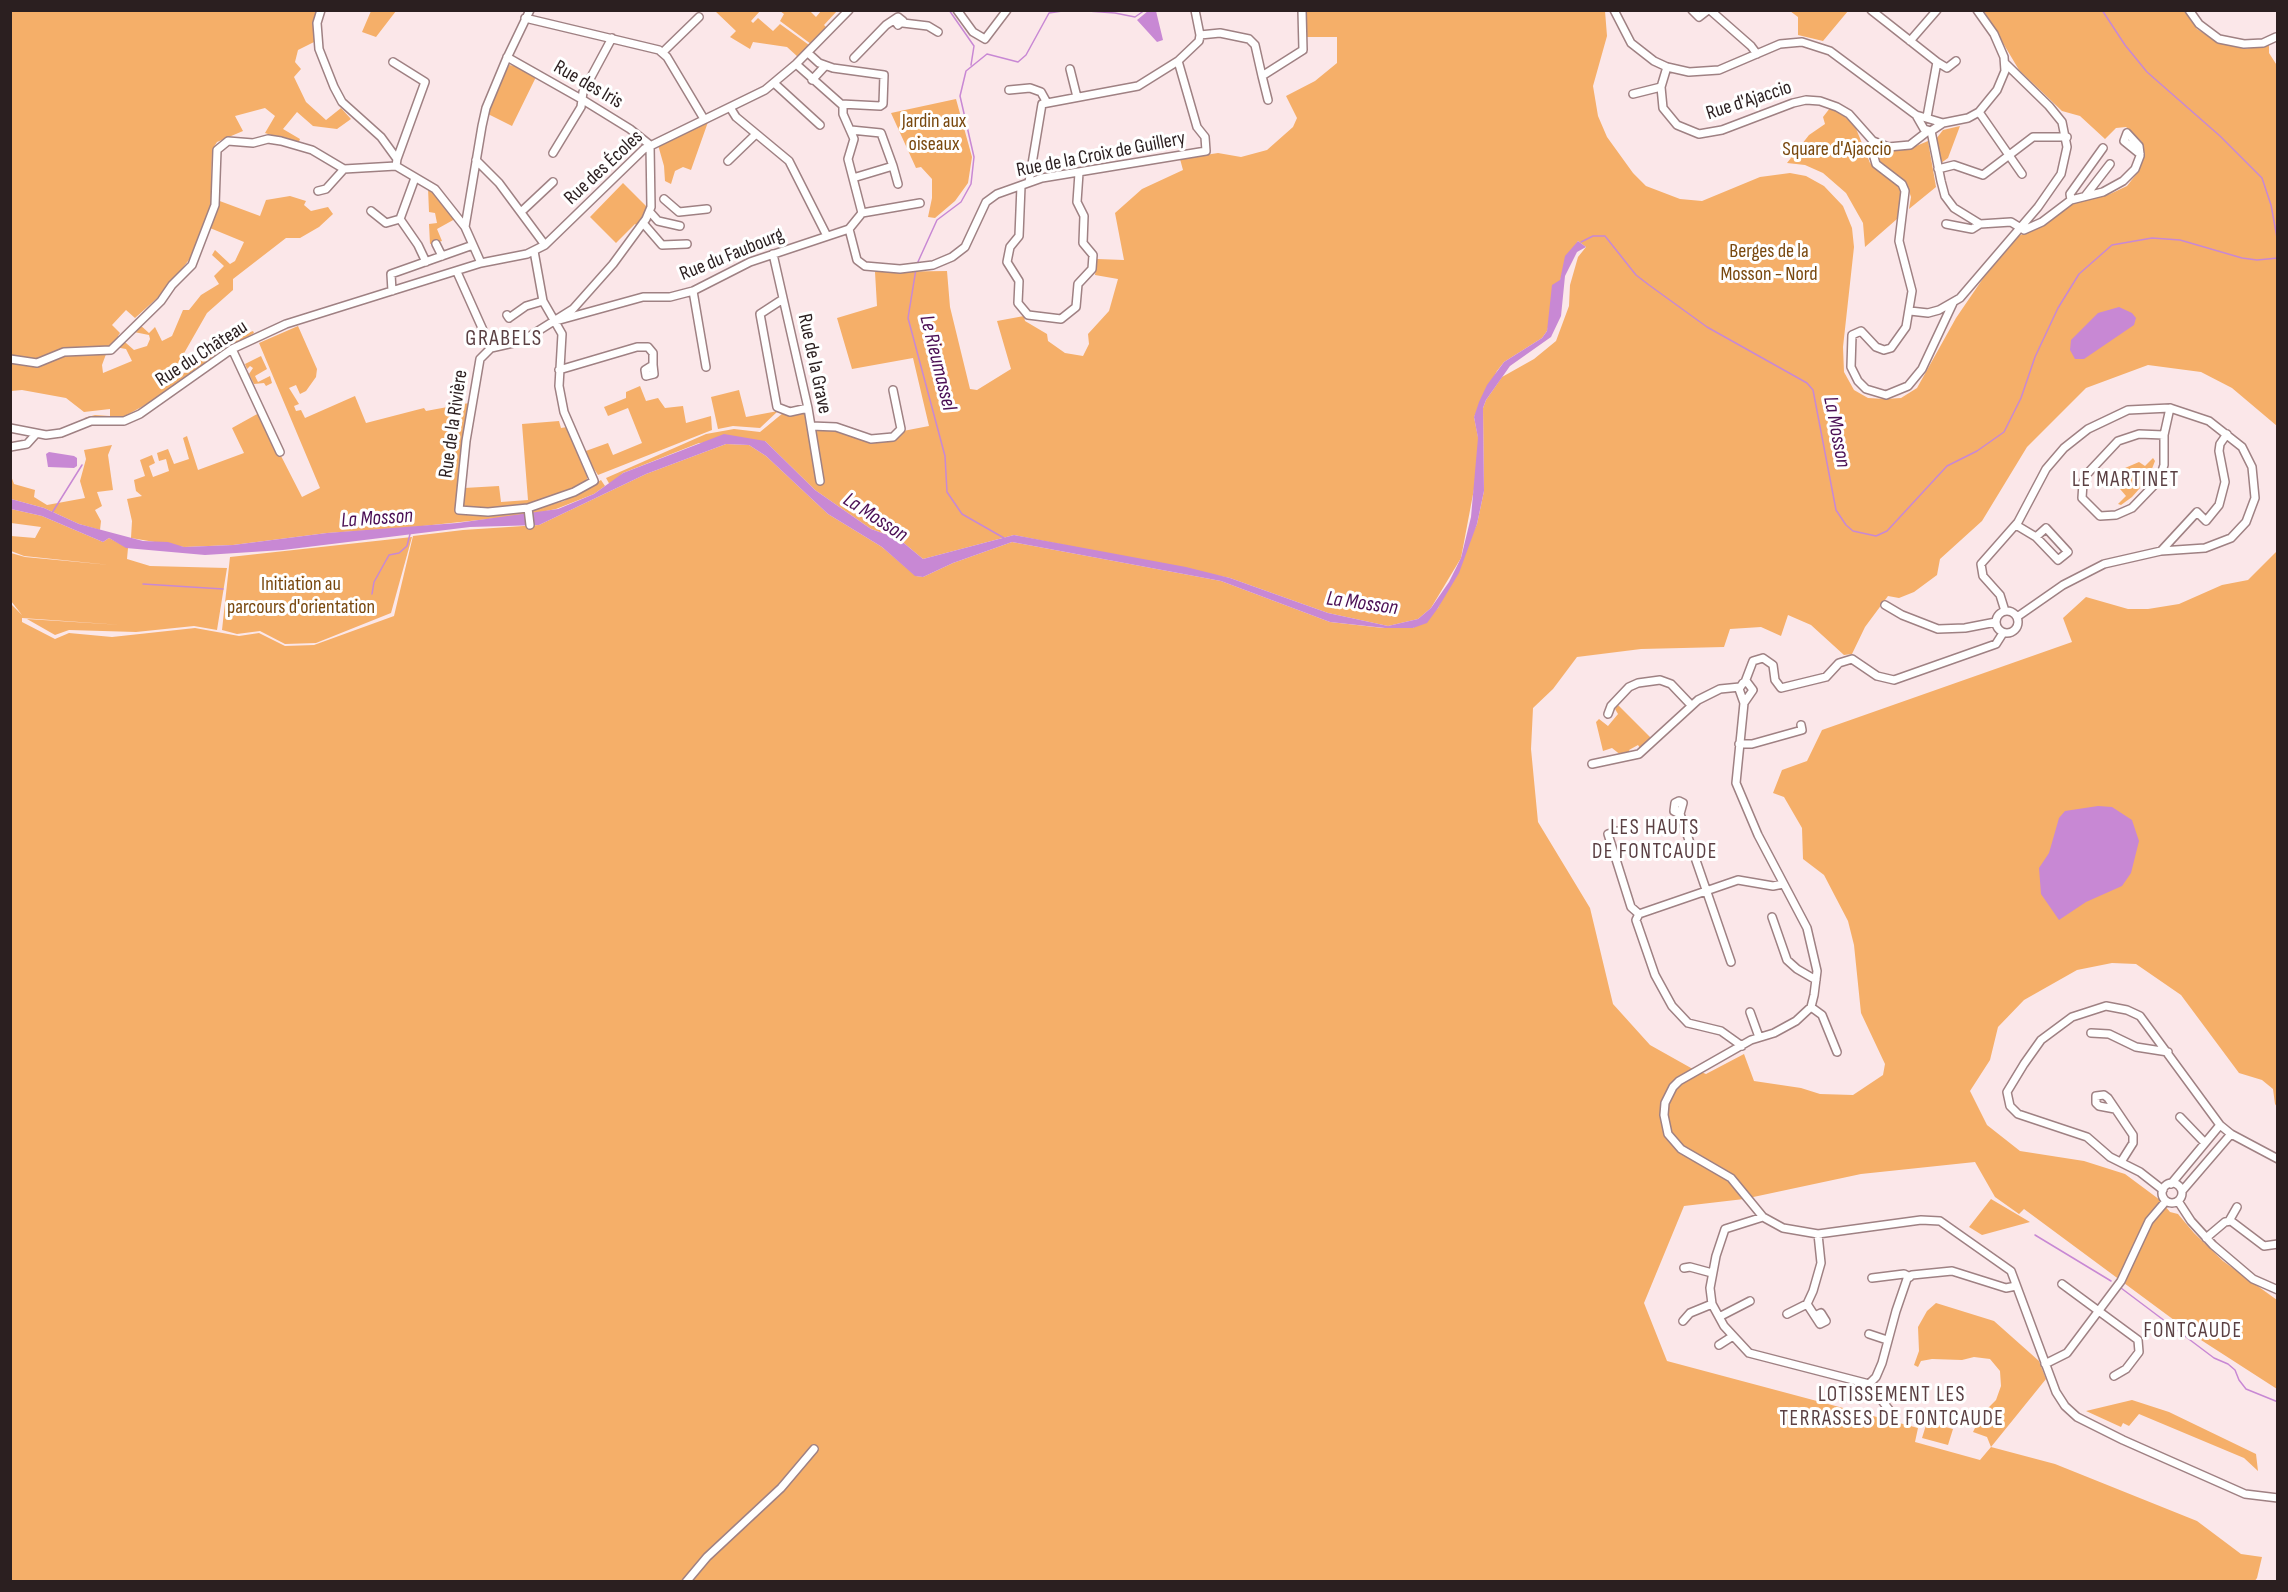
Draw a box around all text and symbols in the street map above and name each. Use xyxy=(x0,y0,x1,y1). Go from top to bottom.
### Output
street label: Rue des Iris xyxy=(549,56,627,114)
street label: Rue d'Ajaccio xyxy=(1703,76,1795,126)
park label: Jardin aux oiseaux xyxy=(902,110,966,157)
street label: Rue des Écoles xyxy=(560,126,648,210)
street label: Rue de la Croix de Guillery xyxy=(1015,127,1187,183)
park label: Square d'Ajaccio xyxy=(1782,138,1892,162)
street label: Rue du Faubourg xyxy=(676,223,788,287)
park label: Berges de la Mosson - Nord xyxy=(1720,240,1818,287)
street label: Rue de la Grave xyxy=(792,312,836,416)
water label: Le Rieumassel xyxy=(913,313,961,413)
street label: Rue du Château xyxy=(152,315,252,393)
district label: GRABELS xyxy=(465,326,543,352)
street label: Rue de la Rivière xyxy=(435,368,473,480)
water label: La Mosson xyxy=(1817,394,1855,470)
district label: LE MARTINET xyxy=(2072,468,2180,494)
water label: La Mosson xyxy=(838,488,912,548)
water label: La Mosson xyxy=(340,504,414,534)
park label: Initiation au parcours d'orientation xyxy=(227,573,375,620)
water label: La Mosson xyxy=(1325,587,1399,621)
district label: LES HAUTS DE FONTCAUDE xyxy=(1592,816,1718,866)
district label: FONTCAUDE xyxy=(2143,1319,2243,1345)
district label: LOTISSEMENT LES TERRASSES DE FONTCAUDE xyxy=(1780,1383,2004,1433)

